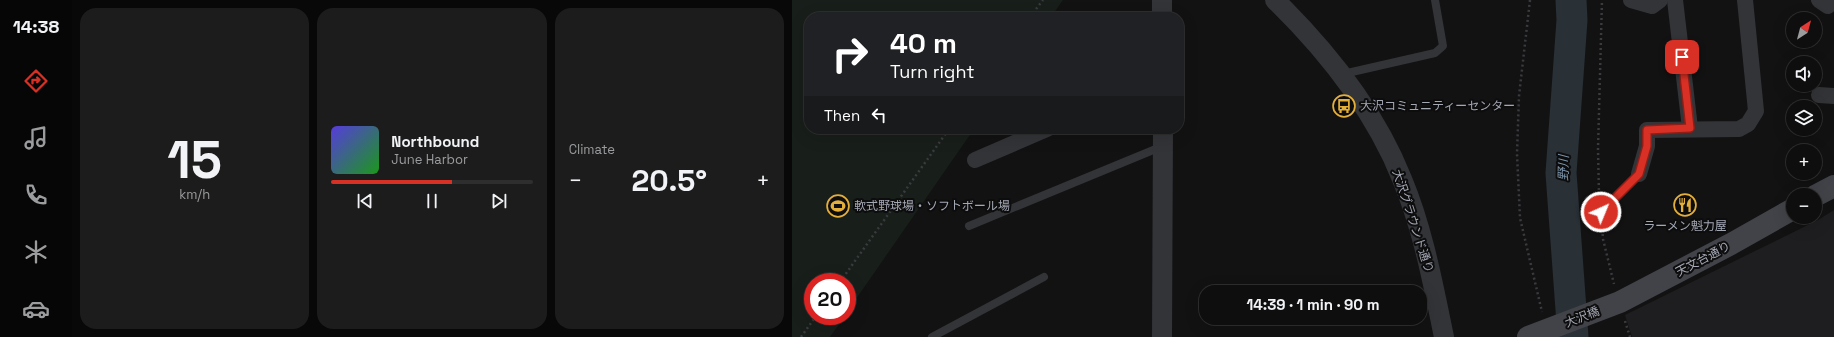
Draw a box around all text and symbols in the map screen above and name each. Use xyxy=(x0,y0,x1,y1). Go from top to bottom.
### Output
north arrow xyxy=(1786,12,1822,48)
map controls xyxy=(1786,12,1822,224)
text: 14:38 xyxy=(13,15,59,38)
text: 40 m xyxy=(890,25,957,61)
icon: right xyxy=(824,28,876,80)
pin xyxy=(1665,40,1699,74)
icon: arrive xyxy=(1671,46,1693,68)
button: sound xyxy=(1786,56,1822,92)
text: Turn right xyxy=(890,60,974,83)
icon: directions xyxy=(22,67,50,95)
bus stop icon: 大沢コミュニティーセンター xyxy=(1331,93,1357,119)
place label: 大沢コミュニティーセンター xyxy=(1360,98,1515,114)
button: layers xyxy=(1786,100,1822,136)
icon: left xyxy=(868,104,890,126)
text: Then xyxy=(824,106,860,125)
icon: music xyxy=(22,124,50,152)
text: 15 xyxy=(167,127,222,193)
text: Northbound xyxy=(391,132,479,151)
text: Climate xyxy=(569,141,615,158)
button: + xyxy=(1786,144,1822,180)
text: June Harbor xyxy=(391,151,468,168)
water label: 野川 xyxy=(1555,153,1572,181)
text: 20.5° xyxy=(631,161,707,200)
text: − xyxy=(569,166,582,194)
text: + xyxy=(756,166,770,194)
street label: 大沢グラウンド通り xyxy=(1389,167,1437,275)
icon: phone xyxy=(22,181,50,209)
text: km/h xyxy=(179,186,210,203)
button: − xyxy=(1786,188,1822,224)
icon: previous xyxy=(354,190,376,212)
icon: pause xyxy=(421,190,443,212)
icon: next xyxy=(488,190,510,212)
position arrow xyxy=(1580,191,1622,233)
restaurant icon: ラーメン魁力屋 xyxy=(1672,192,1698,218)
sports icon: 軟式野球場・ソフトボール場 xyxy=(825,193,851,219)
place label: 軟式野球場・ソフトボール場 xyxy=(854,198,1010,214)
place label: ラーメン魁力屋 xyxy=(1643,218,1727,234)
icon: climate xyxy=(22,238,50,266)
street label: 天文台通り xyxy=(1673,238,1733,280)
speed limit sign: 20 xyxy=(804,273,856,325)
icon: car xyxy=(22,295,50,323)
text: 14:39 · 1 min · 90 m xyxy=(1246,295,1380,314)
street label: 大沢橋 xyxy=(1562,303,1602,331)

